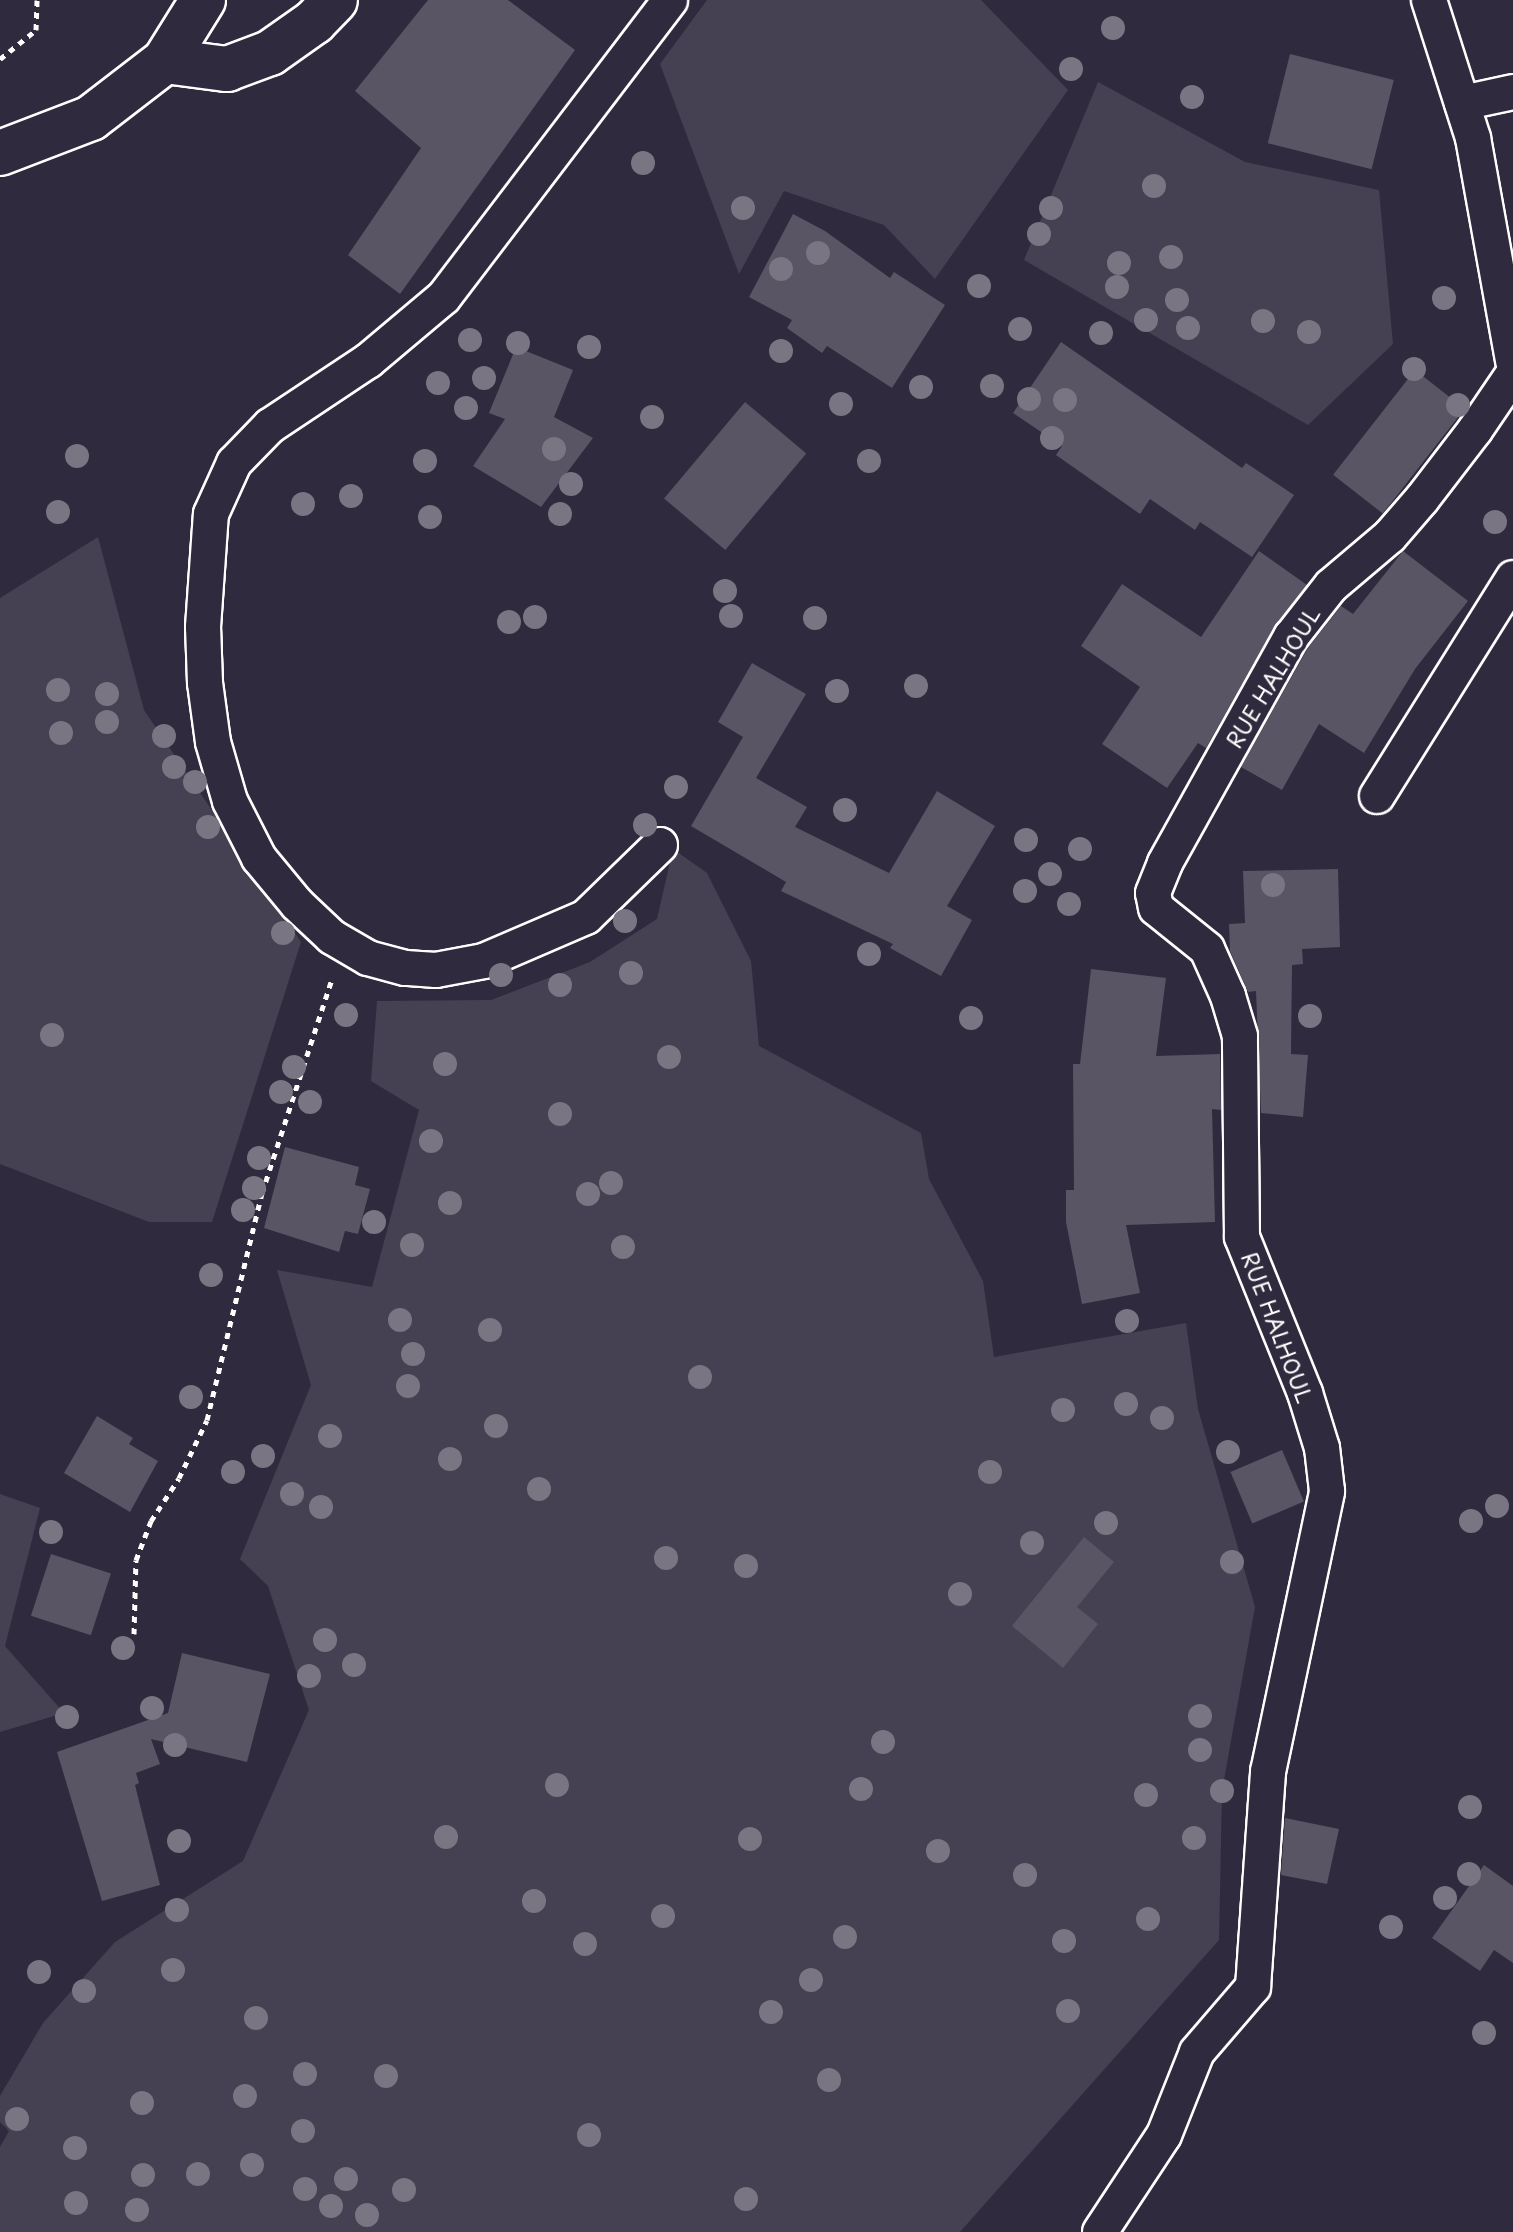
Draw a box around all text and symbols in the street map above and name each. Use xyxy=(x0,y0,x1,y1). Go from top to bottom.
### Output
street label: RUE HALHOUL xyxy=(1219,600,1325,754)
street label: RUE HALHOUL xyxy=(1237,1246,1319,1408)

